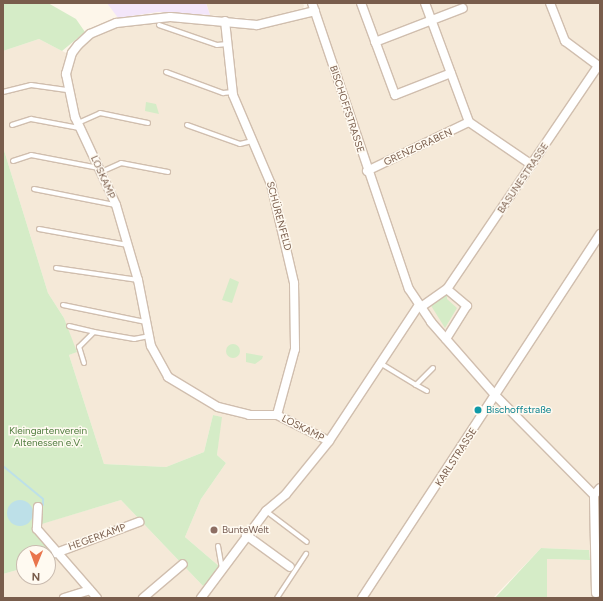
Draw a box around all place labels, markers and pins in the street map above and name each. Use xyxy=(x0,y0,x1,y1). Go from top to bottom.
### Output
place label: Bischoffstraße xyxy=(486,404,551,416)
marker: Bischoffstraße xyxy=(473,405,483,415)
place label: BunteWelt xyxy=(222,524,269,536)
marker: BunteWelt xyxy=(209,525,219,535)

